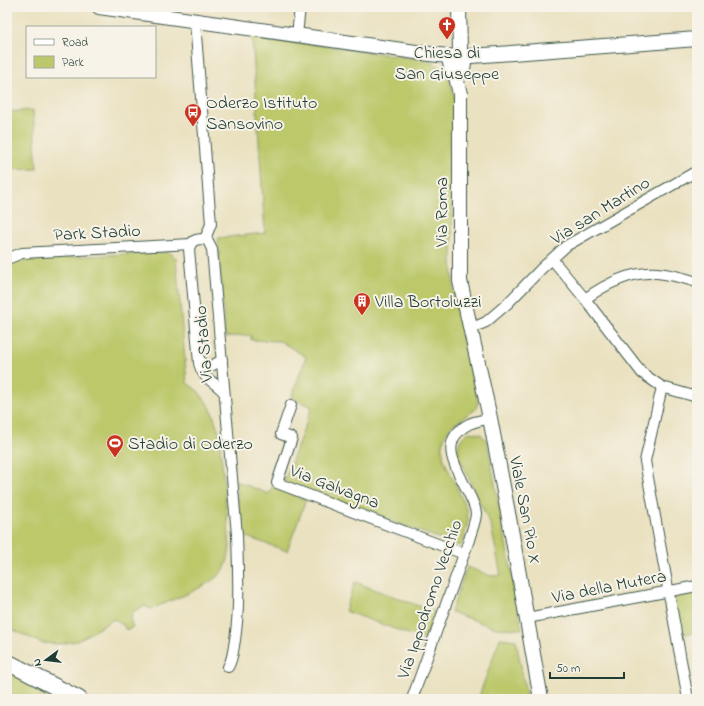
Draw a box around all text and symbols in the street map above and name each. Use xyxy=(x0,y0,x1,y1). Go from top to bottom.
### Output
church icon: Chiesa di San Giuseppe xyxy=(437,15,457,40)
legend xyxy=(26,26,156,78)
text: Road xyxy=(62,34,88,52)
place label: Chiesa di San Giuseppe xyxy=(395,41,500,88)
text: Park xyxy=(62,54,84,72)
place label: Oderzo Istituto Sansovino xyxy=(206,91,317,138)
bus stop icon: Oderzo Istituto Sansovino xyxy=(183,102,203,127)
street label: Via san Martino xyxy=(545,171,656,253)
street label: Via Roma xyxy=(430,177,456,248)
street label: Park Stadio xyxy=(53,219,141,249)
place label: Villa Bortoluzzi xyxy=(374,290,481,316)
building icon: Villa Bortoluzzi xyxy=(352,291,372,316)
street label: Via Stadio xyxy=(189,304,221,384)
place label: Stadio di Oderzo xyxy=(128,432,253,458)
sports icon: Stadio di Oderzo xyxy=(105,433,125,458)
street label: Viale San Pio X xyxy=(501,453,547,567)
street label: Via Galvagna xyxy=(284,458,383,518)
street label: Via Ippodromo Vecchio xyxy=(391,517,470,684)
street label: Via della Mutera xyxy=(549,564,669,612)
north arrow xyxy=(26,640,66,680)
scale bar xyxy=(550,654,624,680)
text: N xyxy=(29,657,46,668)
text: 50 m xyxy=(556,660,580,678)

